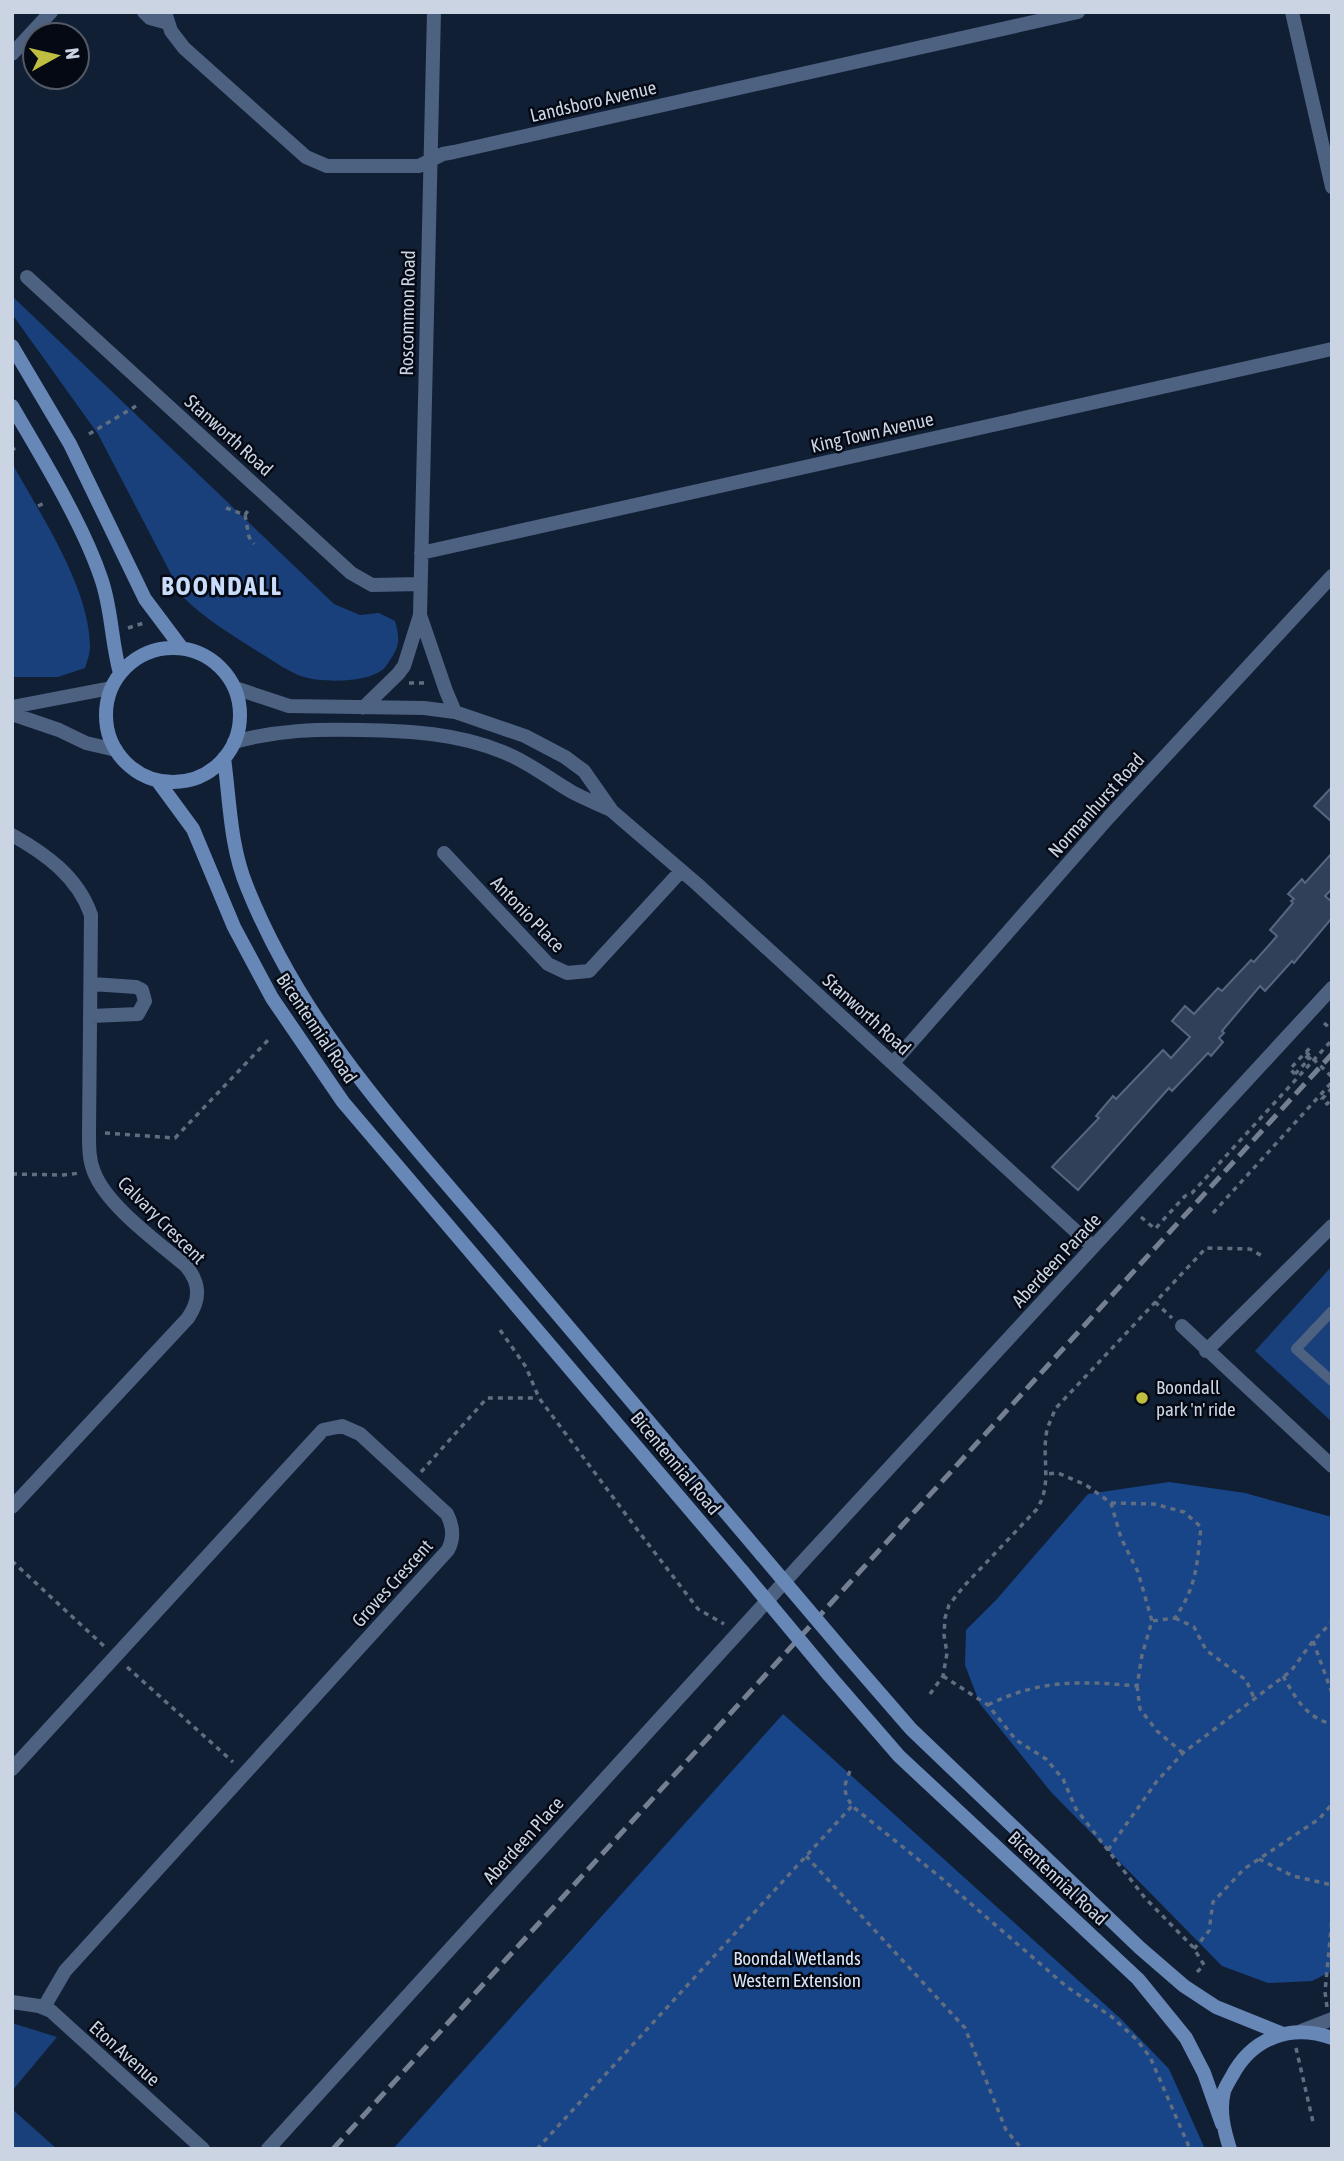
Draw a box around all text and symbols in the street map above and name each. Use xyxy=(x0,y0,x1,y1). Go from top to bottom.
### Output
north arrow xyxy=(21,21,91,91)
text: N xyxy=(61,47,85,61)
street label: Landsboro Avenue xyxy=(528,76,658,126)
street label: Roscommon Road xyxy=(395,250,419,376)
street label: Stanworth Road xyxy=(181,390,277,480)
street label: King Town Avenue xyxy=(808,407,936,457)
district label: BOONDALL xyxy=(161,571,283,601)
street label: Normanhurst Road xyxy=(1043,748,1149,862)
street label: Antonio Place xyxy=(486,872,570,956)
street label: Bicentennial Road xyxy=(272,969,362,1087)
street label: Stanworth Road xyxy=(819,969,915,1059)
street label: Calvary Crescent xyxy=(114,1172,210,1268)
street label: Aberdeen Parade xyxy=(1007,1209,1105,1311)
place label: Boondall park 'n' ride xyxy=(1156,1376,1236,1420)
marker: Boondall park 'n' ride xyxy=(1134,1390,1150,1406)
street label: Bicentennial Road xyxy=(627,1407,725,1519)
street label: Groves Crescent xyxy=(347,1535,437,1631)
street label: Aberdeen Place xyxy=(478,1792,568,1888)
street label: Bicentennial Road xyxy=(1004,1826,1112,1930)
park label: Boondal Wetlands Western Extension xyxy=(733,1947,861,1991)
street label: Eton Avenue xyxy=(85,2016,165,2090)

